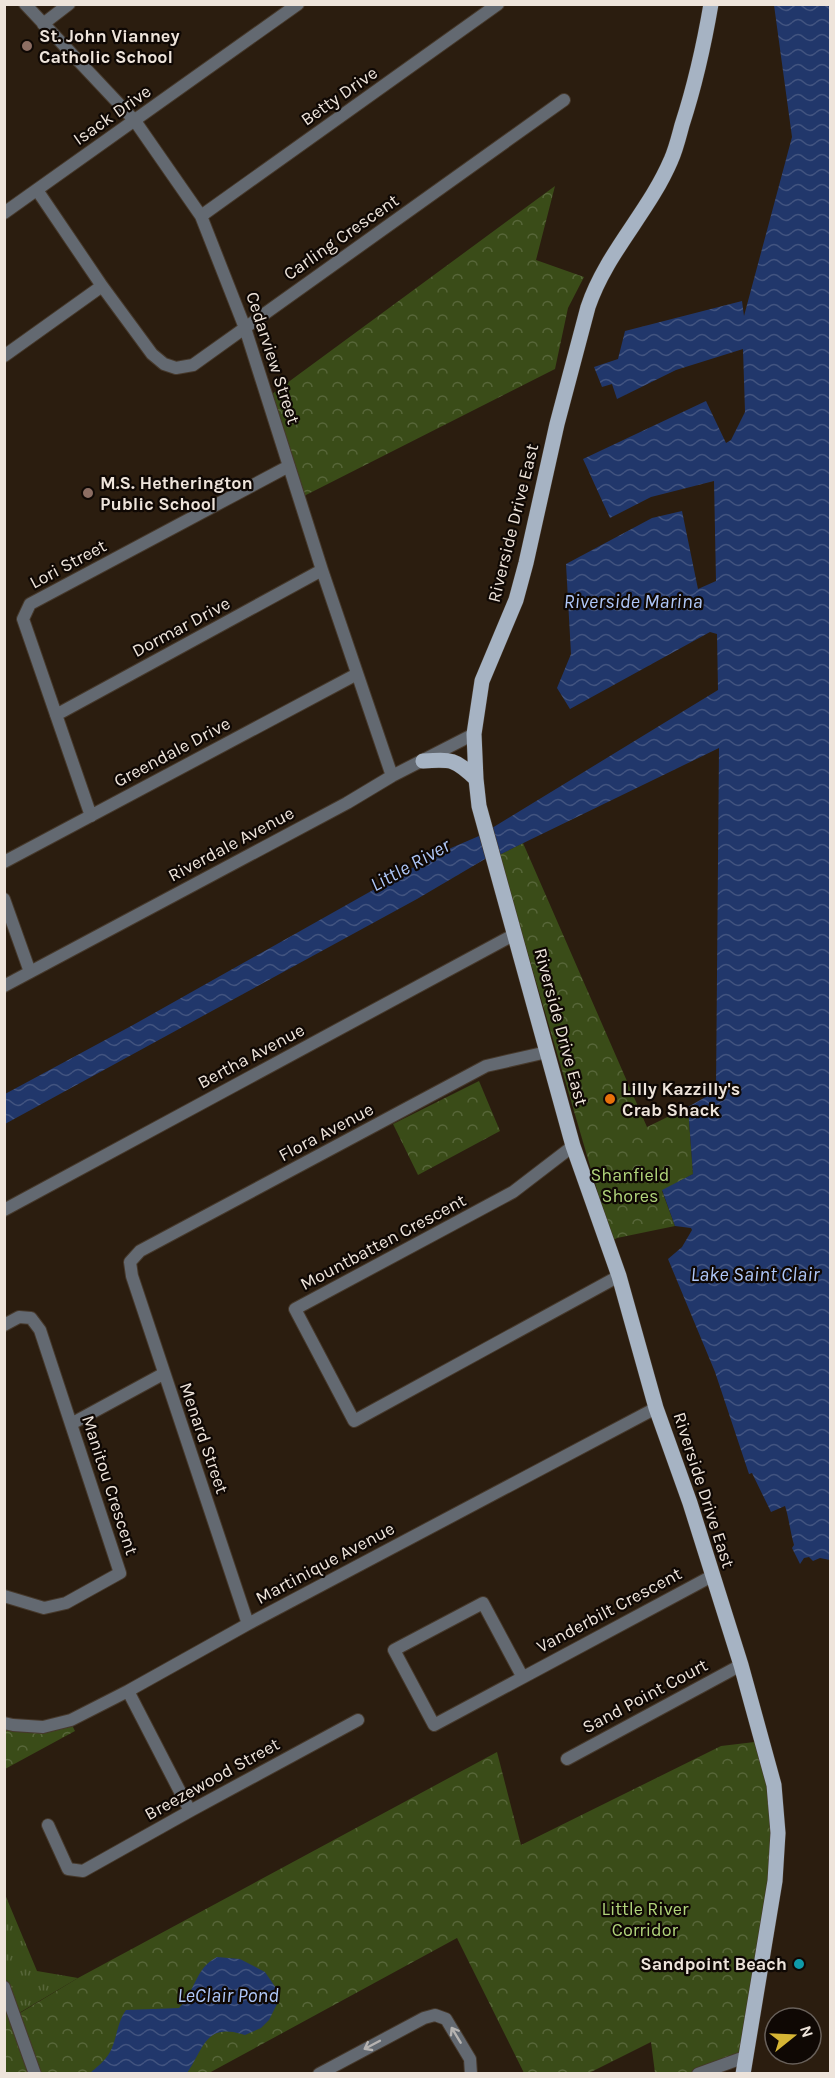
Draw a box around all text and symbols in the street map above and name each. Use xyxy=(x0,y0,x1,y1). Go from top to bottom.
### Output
place label: St. John Vianney Catholic School xyxy=(39,25,179,68)
marker: St. John Vianney Catholic School xyxy=(20,39,34,53)
street label: Betty Drive xyxy=(296,62,382,130)
street label: Isack Drive xyxy=(69,80,155,150)
street label: Carling Crescent xyxy=(279,189,403,285)
street label: Cedarview Street xyxy=(241,289,305,427)
street label: Riverside Drive East xyxy=(483,441,543,605)
place label: M.S. Hetherington Public School xyxy=(100,472,253,515)
marker: M.S. Hetherington Public School xyxy=(81,486,95,500)
street label: Lori Street xyxy=(26,535,110,593)
water label: Riverside Marina xyxy=(563,590,703,613)
street label: Dormar Drive xyxy=(128,592,234,662)
street label: Greendale Drive xyxy=(110,712,234,792)
street label: Riverdale Avenue xyxy=(164,802,298,886)
water label: Little River xyxy=(366,833,455,896)
street label: Riverside Drive East xyxy=(529,946,593,1109)
street label: Bertha Avenue xyxy=(194,1019,308,1093)
place label: Lilly Kazzilly's Crab Shack xyxy=(622,1078,740,1121)
marker: Lilly Kazzilly's Crab Shack xyxy=(603,1092,617,1106)
street label: Flora Avenue xyxy=(275,1098,377,1166)
park label: Shanfield Shores xyxy=(590,1164,670,1207)
street label: Mountbatten Crescent xyxy=(296,1189,470,1295)
water label: Lake Saint Clair xyxy=(691,1263,821,1286)
street label: Menard Street xyxy=(175,1380,233,1497)
street label: Riverside Drive East xyxy=(668,1409,740,1571)
street label: Manitou Crescent xyxy=(77,1412,143,1558)
street label: Martinique Avenue xyxy=(252,1517,398,1609)
street label: Vanderbilt Crescent xyxy=(533,1562,686,1658)
street label: Sand Point Court xyxy=(579,1654,712,1738)
street label: Breezewood Street xyxy=(141,1733,284,1825)
park label: Little River Corridor xyxy=(601,1898,689,1941)
place label: Sandpoint Beach xyxy=(640,1953,787,1975)
marker: Sandpoint Beach xyxy=(792,1957,806,1971)
water label: LeClair Pond xyxy=(177,1984,279,2007)
north arrow xyxy=(763,2006,823,2066)
text: N xyxy=(796,2023,818,2040)
one-way arrow xyxy=(449,2027,461,2044)
one-way arrow xyxy=(364,2039,381,2051)

